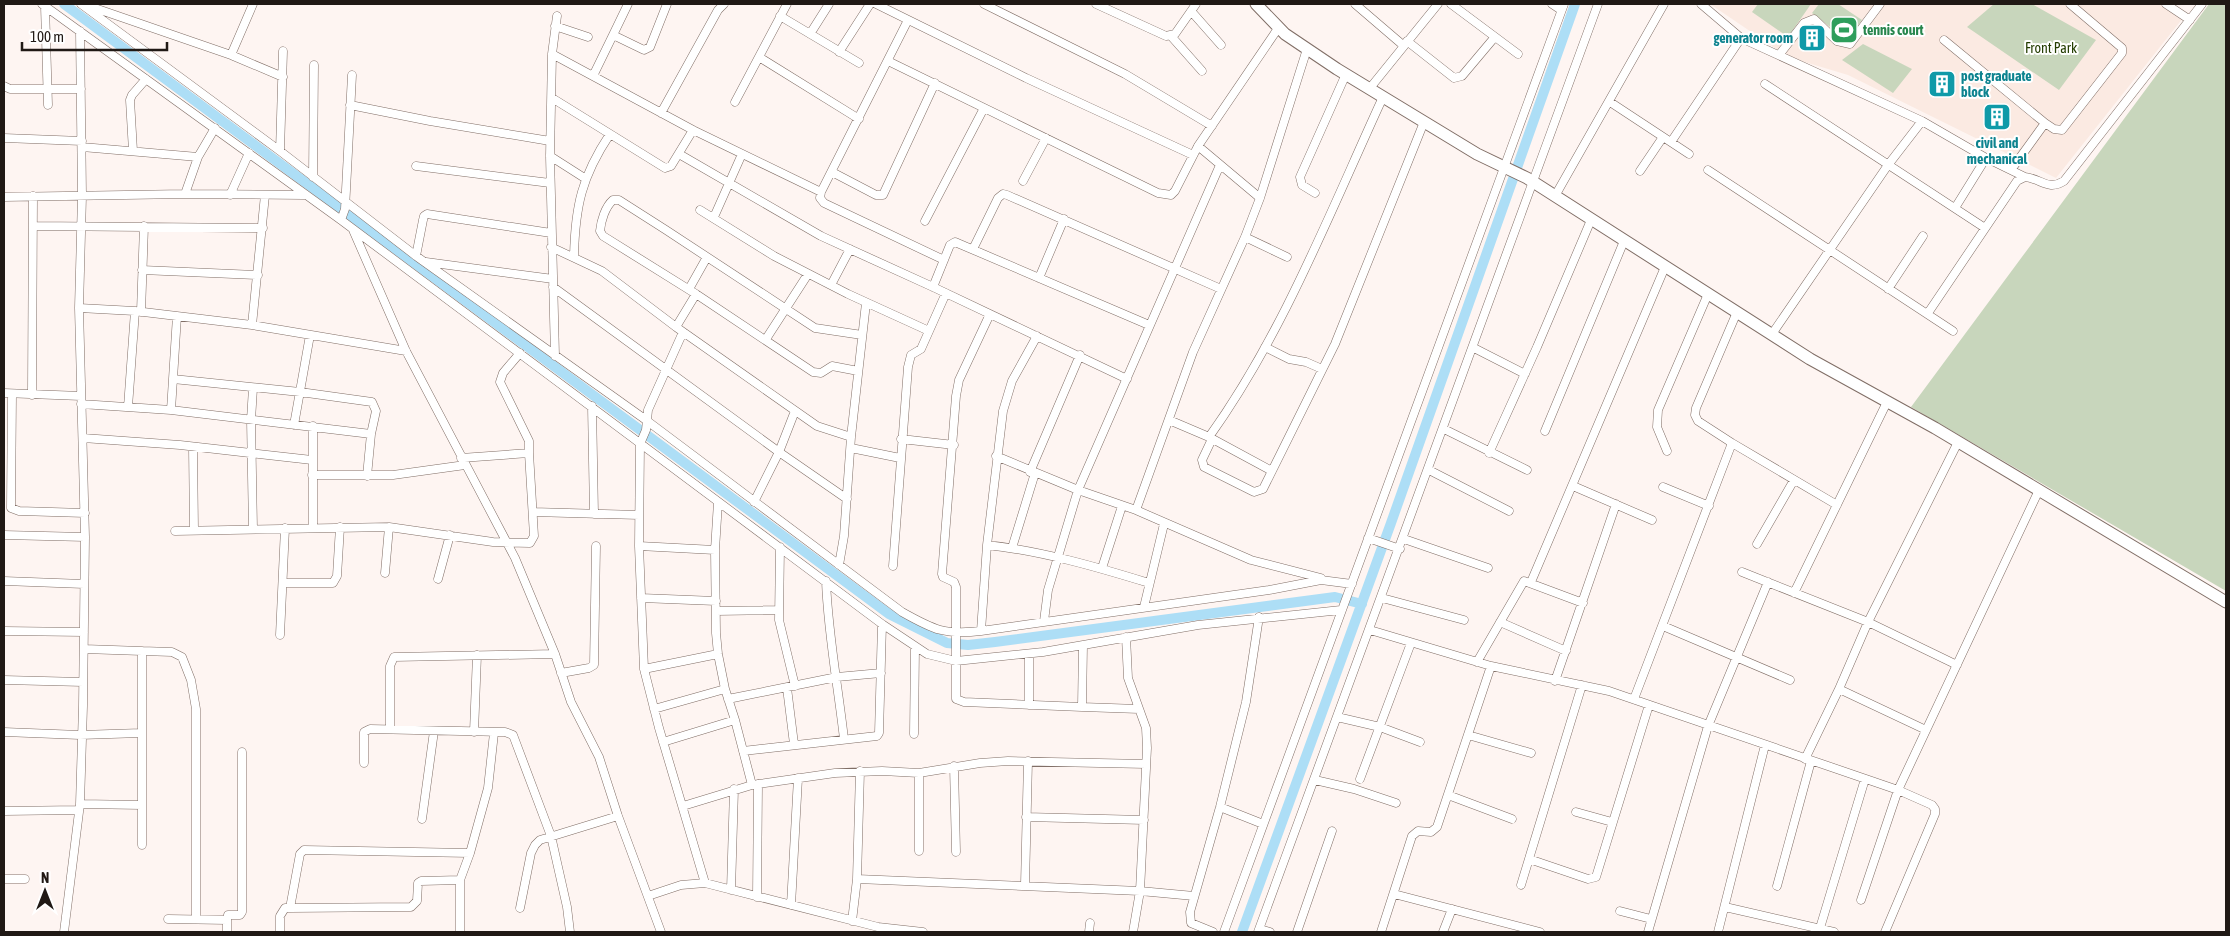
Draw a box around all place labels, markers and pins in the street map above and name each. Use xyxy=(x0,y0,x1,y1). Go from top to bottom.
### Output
sports icon: tennis court xyxy=(1829,15,1859,45)
place label: tennis court xyxy=(1862,22,1923,38)
building icon: generator room xyxy=(1797,23,1827,53)
place label: generator room xyxy=(1714,30,1793,46)
place label: post graduate block xyxy=(1961,68,2032,100)
building icon: post graduate block xyxy=(1927,69,1957,99)
building icon: civil and mechanical xyxy=(1982,102,2012,132)
place label: civil and mechanical xyxy=(1967,135,2027,167)

